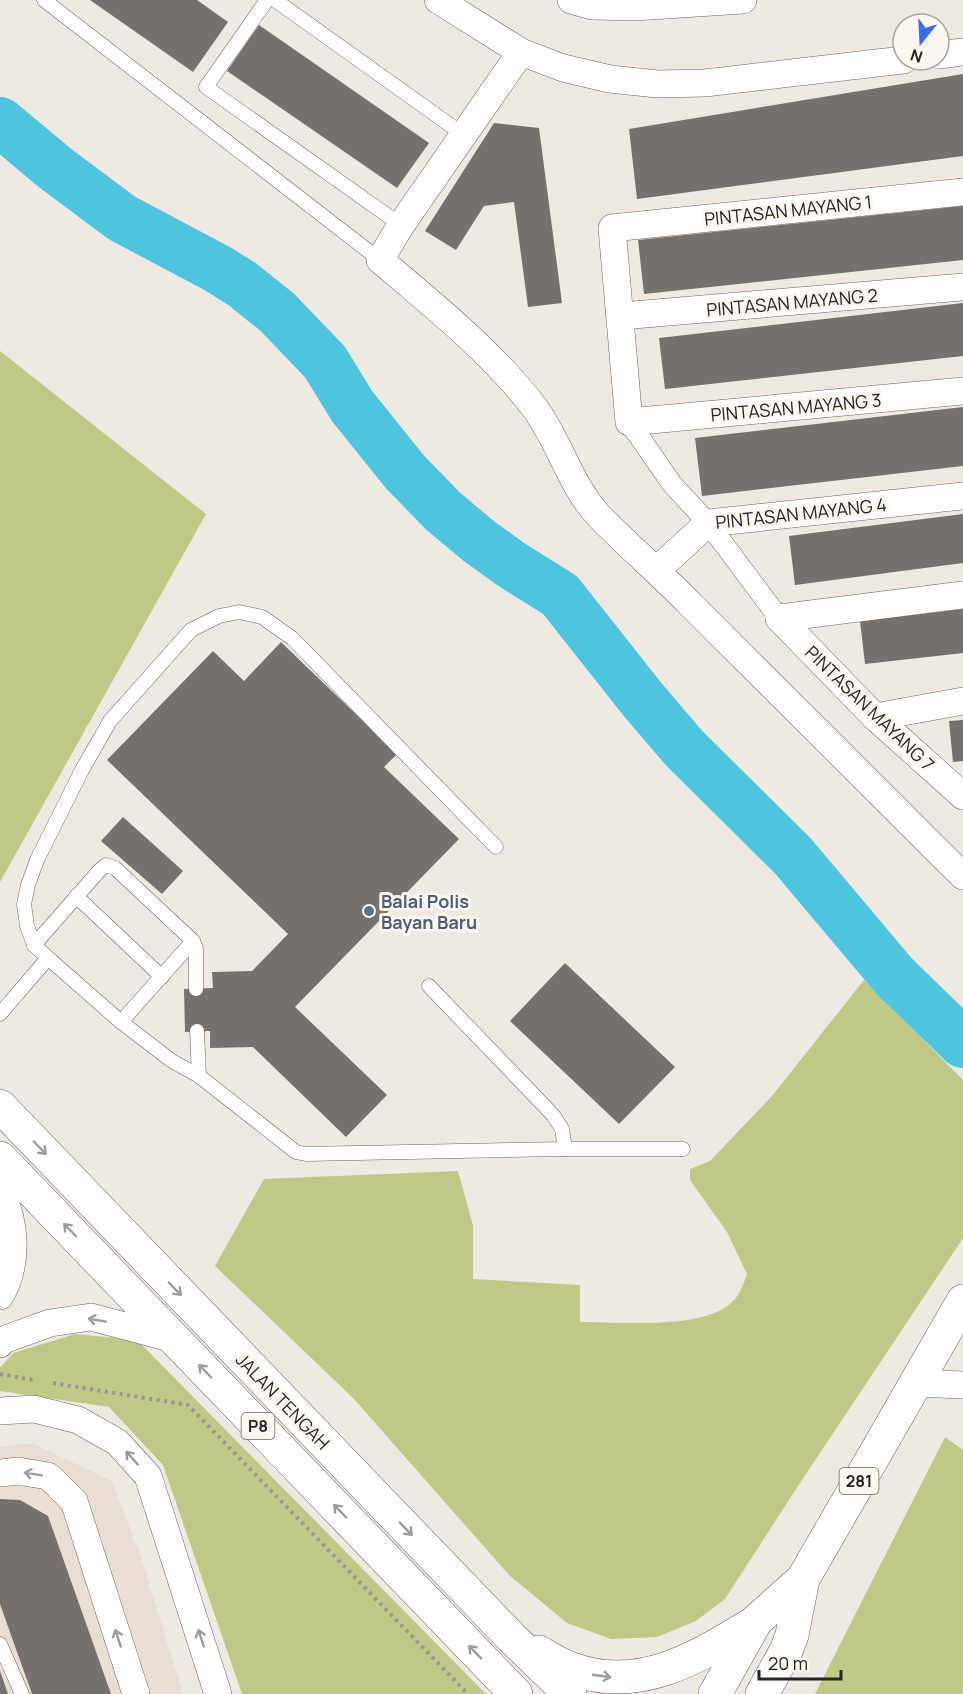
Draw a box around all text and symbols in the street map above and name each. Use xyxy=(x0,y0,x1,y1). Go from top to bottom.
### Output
north arrow xyxy=(891,12,951,72)
text: N xyxy=(907,44,925,69)
street label: PINTASAN MAYANG 1 xyxy=(703,189,873,231)
street label: PINTASAN MAYANG 2 xyxy=(705,283,879,321)
street label: PINTASAN MAYANG 3 xyxy=(710,388,882,426)
street label: PINTASAN MAYANG 4 xyxy=(714,492,888,534)
street label: PINTASAN MAYANG 7 xyxy=(800,640,940,776)
place label: Balai Polis Bayan Baru xyxy=(381,889,477,934)
marker: Balai Polis Bayan Baru xyxy=(362,904,376,918)
one-way arrow xyxy=(33,1140,48,1155)
one-way arrow xyxy=(63,1223,77,1238)
one-way arrow xyxy=(168,1281,183,1296)
one-way arrow xyxy=(88,1314,108,1325)
street label: JALAN TENGAH xyxy=(231,1348,335,1454)
one-way arrow xyxy=(198,1363,212,1378)
road number: P8 xyxy=(242,1413,274,1439)
one-way arrow xyxy=(125,1451,139,1466)
one-way arrow xyxy=(24,1468,44,1479)
road number: 281 xyxy=(840,1468,878,1494)
one-way arrow xyxy=(333,1504,348,1519)
one-way arrow xyxy=(399,1522,414,1537)
one-way arrow xyxy=(112,1629,123,1648)
one-way arrow xyxy=(194,1629,205,1648)
scale bar xyxy=(759,1643,842,1681)
one-way arrow xyxy=(468,1644,483,1659)
text: 20 m xyxy=(768,1651,808,1675)
one-way arrow xyxy=(592,1670,612,1681)

